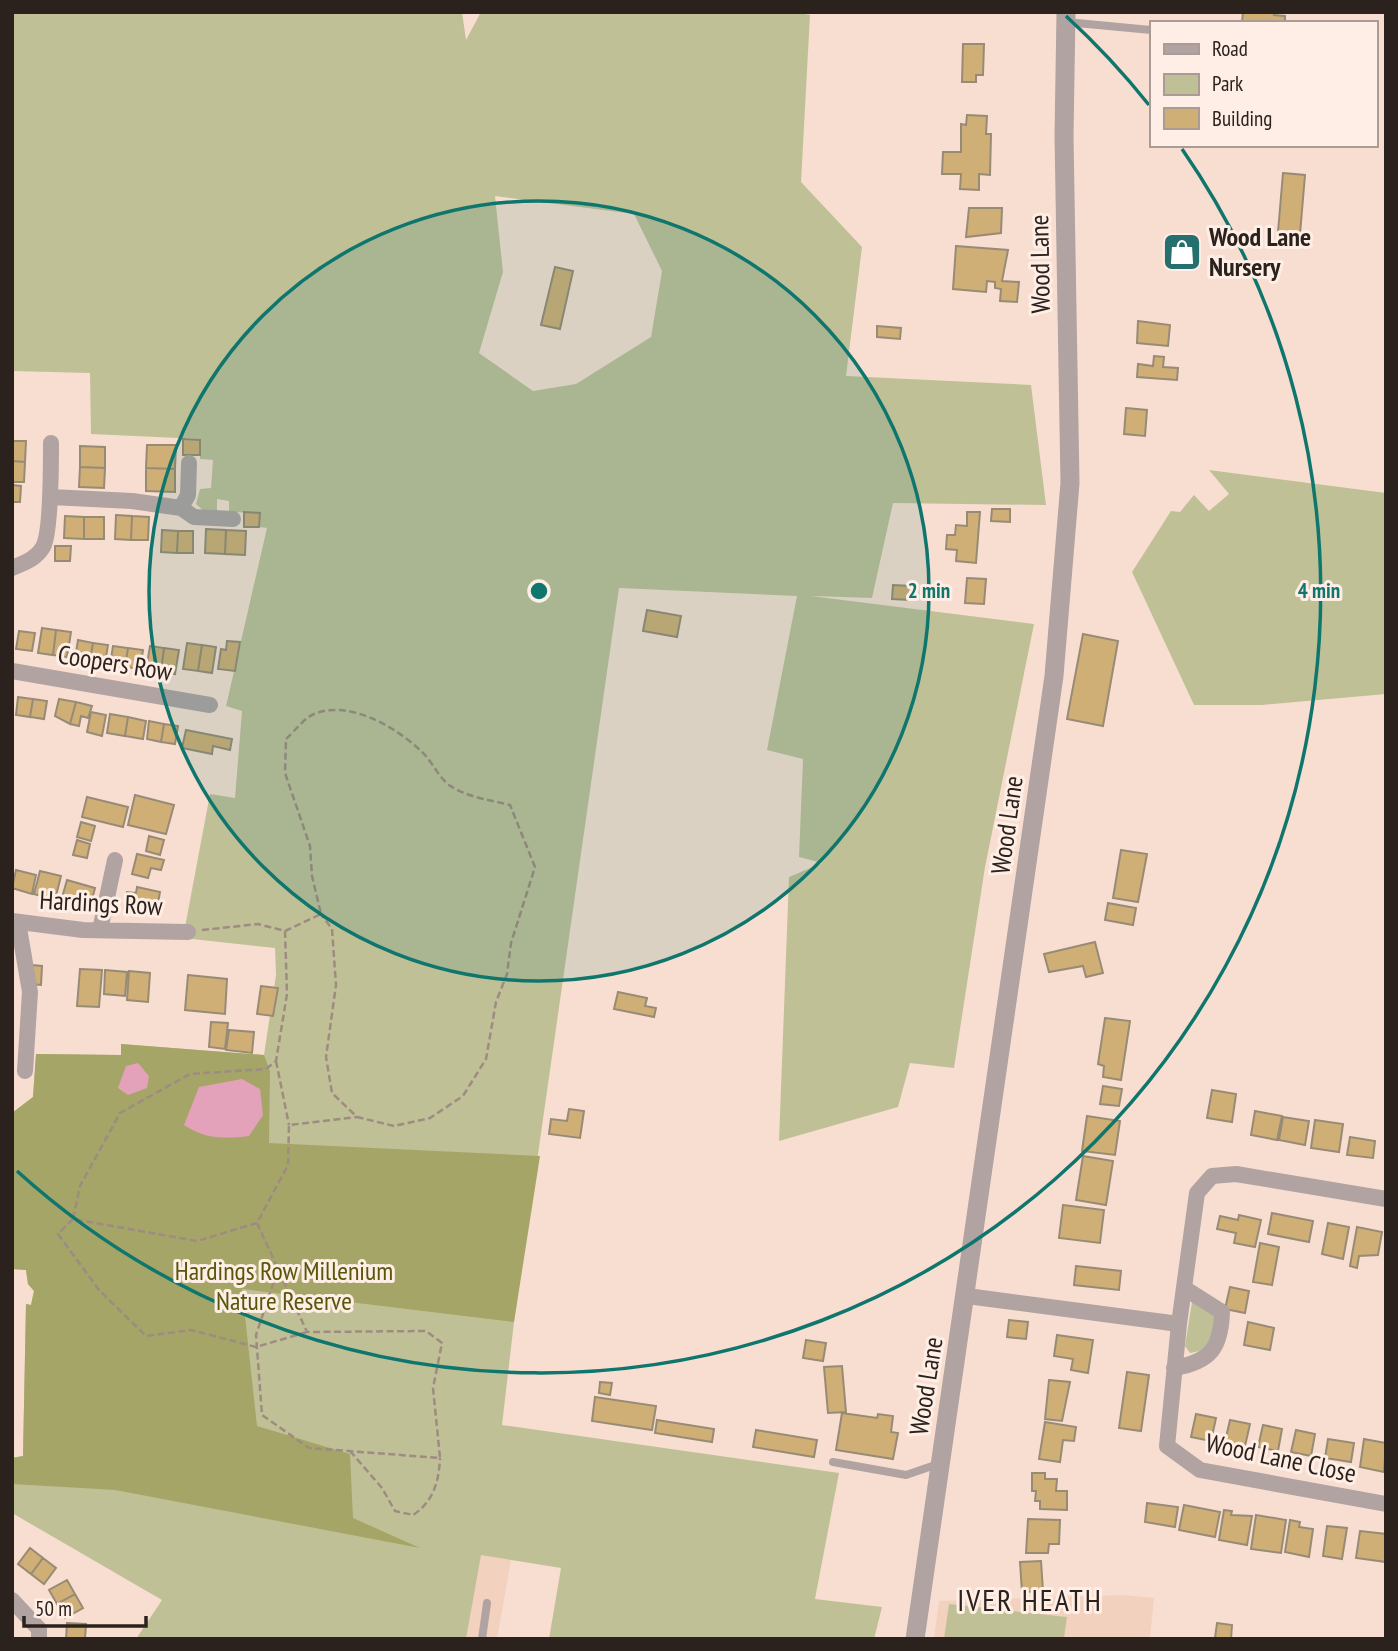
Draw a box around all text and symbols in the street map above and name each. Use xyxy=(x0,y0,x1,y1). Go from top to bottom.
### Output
legend xyxy=(1150,21,1377,147)
text: Road xyxy=(1212,35,1248,62)
text: Park xyxy=(1212,70,1243,97)
text: Building xyxy=(1212,105,1272,132)
street label: Wood Lane xyxy=(1022,214,1057,314)
place label: Wood Lane Nursery xyxy=(1208,220,1311,283)
shop icon: Wood Lane Nursery xyxy=(1161,231,1203,273)
text: 2 min xyxy=(908,577,950,604)
text: 4 min xyxy=(1298,577,1340,604)
centre of rings xyxy=(527,579,551,603)
street label: Coopers Row xyxy=(56,637,175,688)
street label: Wood Lane xyxy=(983,774,1030,876)
street label: Hardings Row xyxy=(39,883,164,922)
park label: Hardings Row Millenium Nature Reserve xyxy=(175,1254,393,1317)
street label: Wood Lane xyxy=(901,1335,950,1437)
street label: Wood Lane Close xyxy=(1203,1425,1359,1490)
district label: IVER HEATH xyxy=(957,1580,1103,1619)
scale bar xyxy=(24,1584,147,1628)
text: 50 m xyxy=(35,1595,72,1622)

